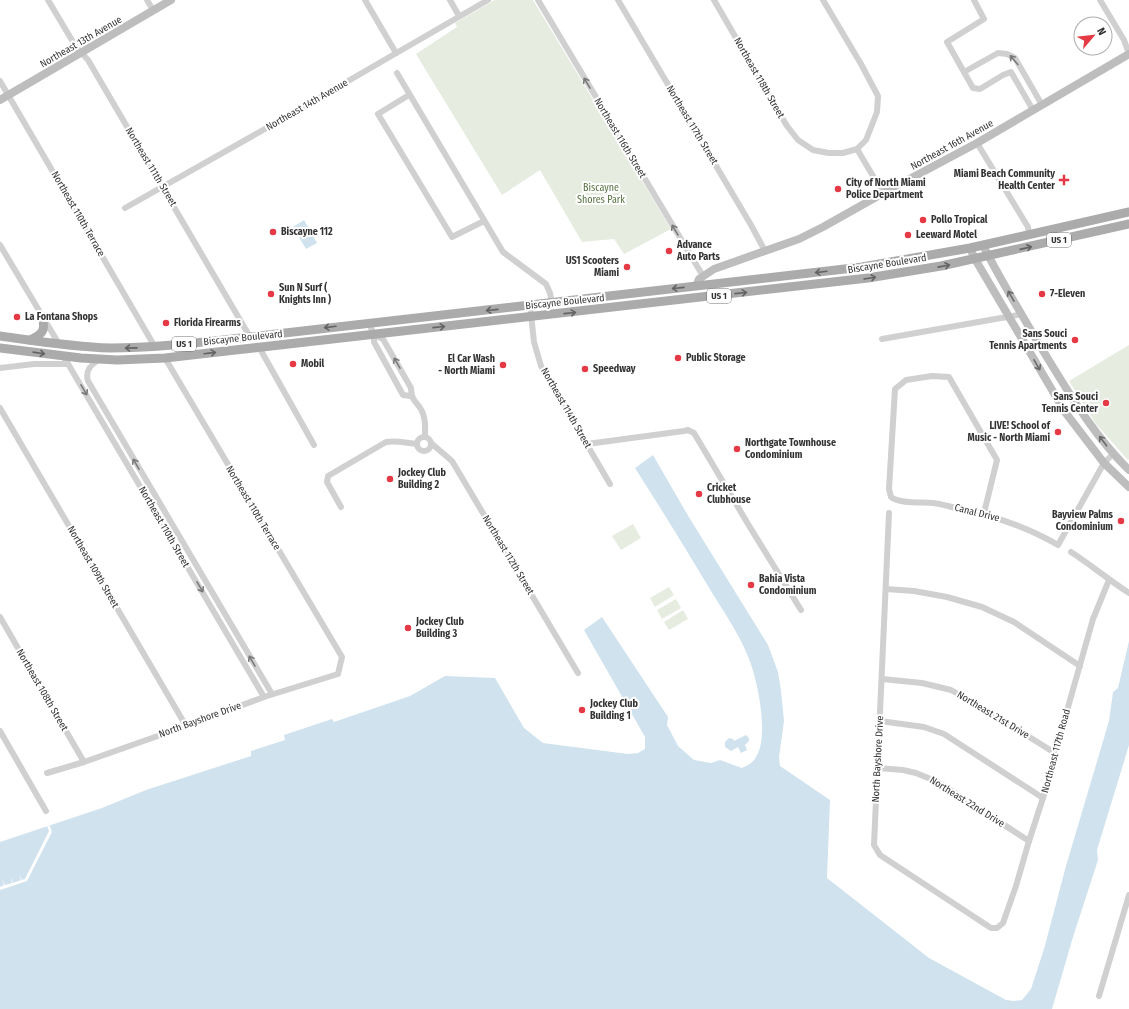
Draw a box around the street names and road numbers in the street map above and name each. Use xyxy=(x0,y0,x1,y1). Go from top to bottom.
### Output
street label: Northeast 13th Avenue xyxy=(38,14,124,70)
street label: Northeast 118th Street xyxy=(731,36,787,121)
street label: Northeast 14th Avenue xyxy=(264,77,350,133)
street label: Northeast 117th Street xyxy=(664,83,721,167)
street label: Northeast 116th Street xyxy=(591,96,649,181)
street label: Northeast 16th Avenue xyxy=(909,117,996,173)
street label: Northeast 111th Street xyxy=(123,125,180,209)
street label: Northeast 110th Terrace xyxy=(49,169,107,259)
road number: US 1 xyxy=(1047,233,1071,247)
street label: Biscayne Boulevard xyxy=(847,252,927,276)
road number: US 1 xyxy=(707,289,731,303)
street label: Biscayne Boulevard xyxy=(525,292,605,312)
street label: Biscayne Boulevard xyxy=(203,328,283,348)
road number: US 1 xyxy=(172,337,196,351)
street label: Northeast 114th Street xyxy=(538,366,594,451)
street label: Northeast 110th Terrace xyxy=(223,464,283,552)
street label: Northeast 110th Street xyxy=(136,484,192,570)
street label: Canal Drive xyxy=(953,502,1001,524)
street label: Northeast 112th Street xyxy=(480,513,537,597)
street label: Northeast 109th Street xyxy=(65,524,122,611)
street label: Northeast 108th Street xyxy=(14,647,71,734)
street label: Northeast 21st Drive xyxy=(955,689,1031,741)
street label: North Bayshore Drive xyxy=(157,700,243,740)
street label: Northeast 117th Road xyxy=(1039,708,1073,794)
street label: North Bayshore Drive xyxy=(870,715,886,803)
street label: Northeast 22nd Drive xyxy=(927,774,1007,830)

